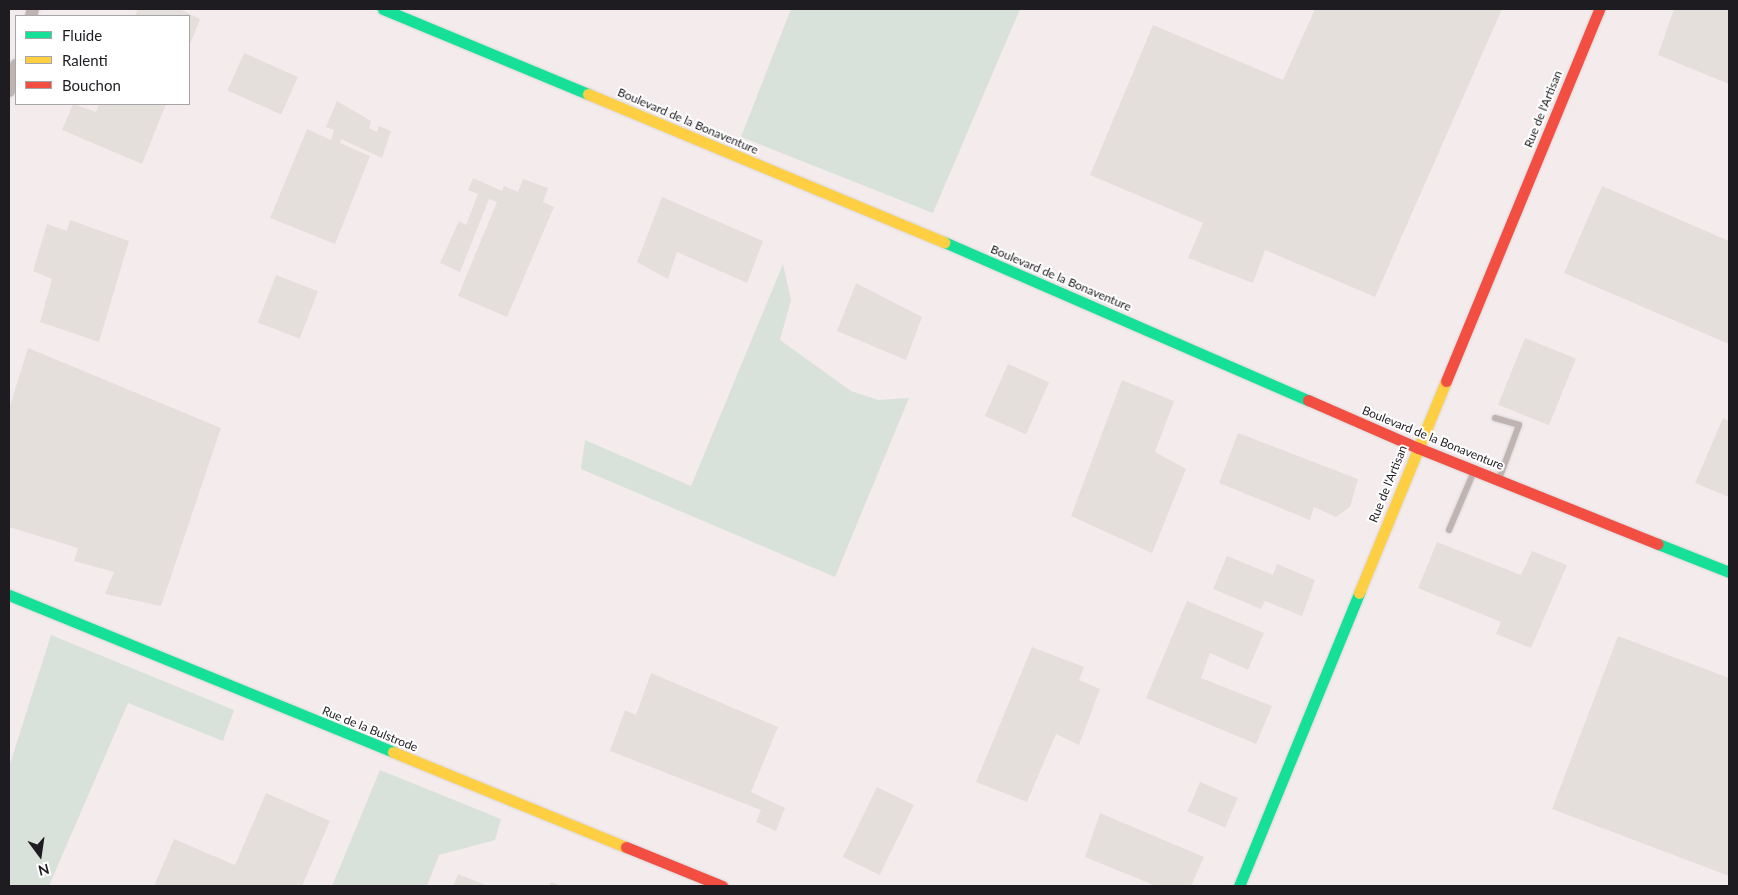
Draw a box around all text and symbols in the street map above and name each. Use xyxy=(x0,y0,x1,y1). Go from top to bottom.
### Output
legend xyxy=(15,15,190,105)
text: Fluide xyxy=(62,26,102,44)
text: Ralenti xyxy=(62,51,108,69)
street label: Rue de l'Artisan xyxy=(1521,68,1565,150)
text: Bouchon xyxy=(62,76,121,94)
street label: Boulevard de la Bonaventure xyxy=(615,85,761,157)
street label: Boulevard de la Bonaventure xyxy=(988,242,1134,314)
street label: Boulevard de la Bonaventure xyxy=(1360,403,1506,473)
street label: Rue de l'Artisan xyxy=(1366,443,1410,525)
street label: Rue de la Bulstrode xyxy=(320,703,420,755)
north arrow xyxy=(15,830,65,880)
text: N xyxy=(36,860,51,880)

